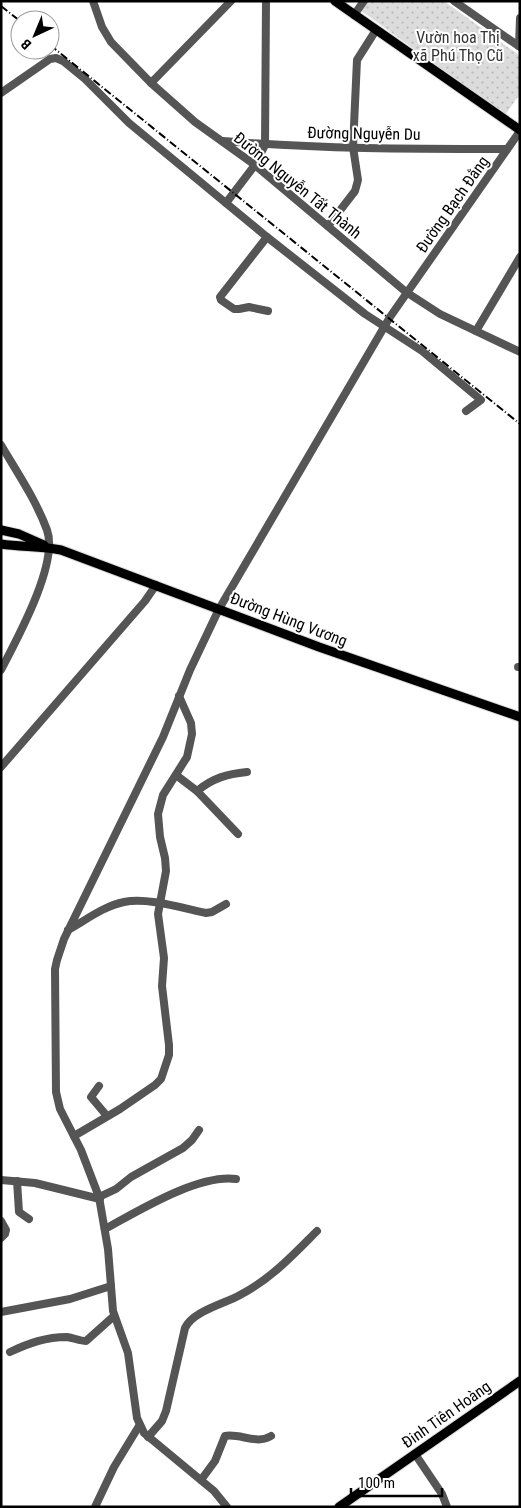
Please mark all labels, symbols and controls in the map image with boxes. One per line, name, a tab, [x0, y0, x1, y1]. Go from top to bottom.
north arrow	[10, 10, 60, 60]
park label: Vườn hoa Thị xã Phú Thọ Cũ	[413, 28, 503, 65]
text: B	[17, 36, 34, 53]
street label: Đường Nguyễn Du	[307, 123, 421, 144]
street label: Đường Nguyễn Tất Thành	[230, 128, 365, 243]
street label: Đường Bạch Đằng	[412, 152, 493, 256]
street label: Đường Hùng Vương	[228, 588, 350, 651]
street label: Đinh Tiên Hoàng	[398, 1377, 494, 1452]
scale bar	[351, 1466, 442, 1498]
text: 100 m	[358, 1474, 395, 1492]

